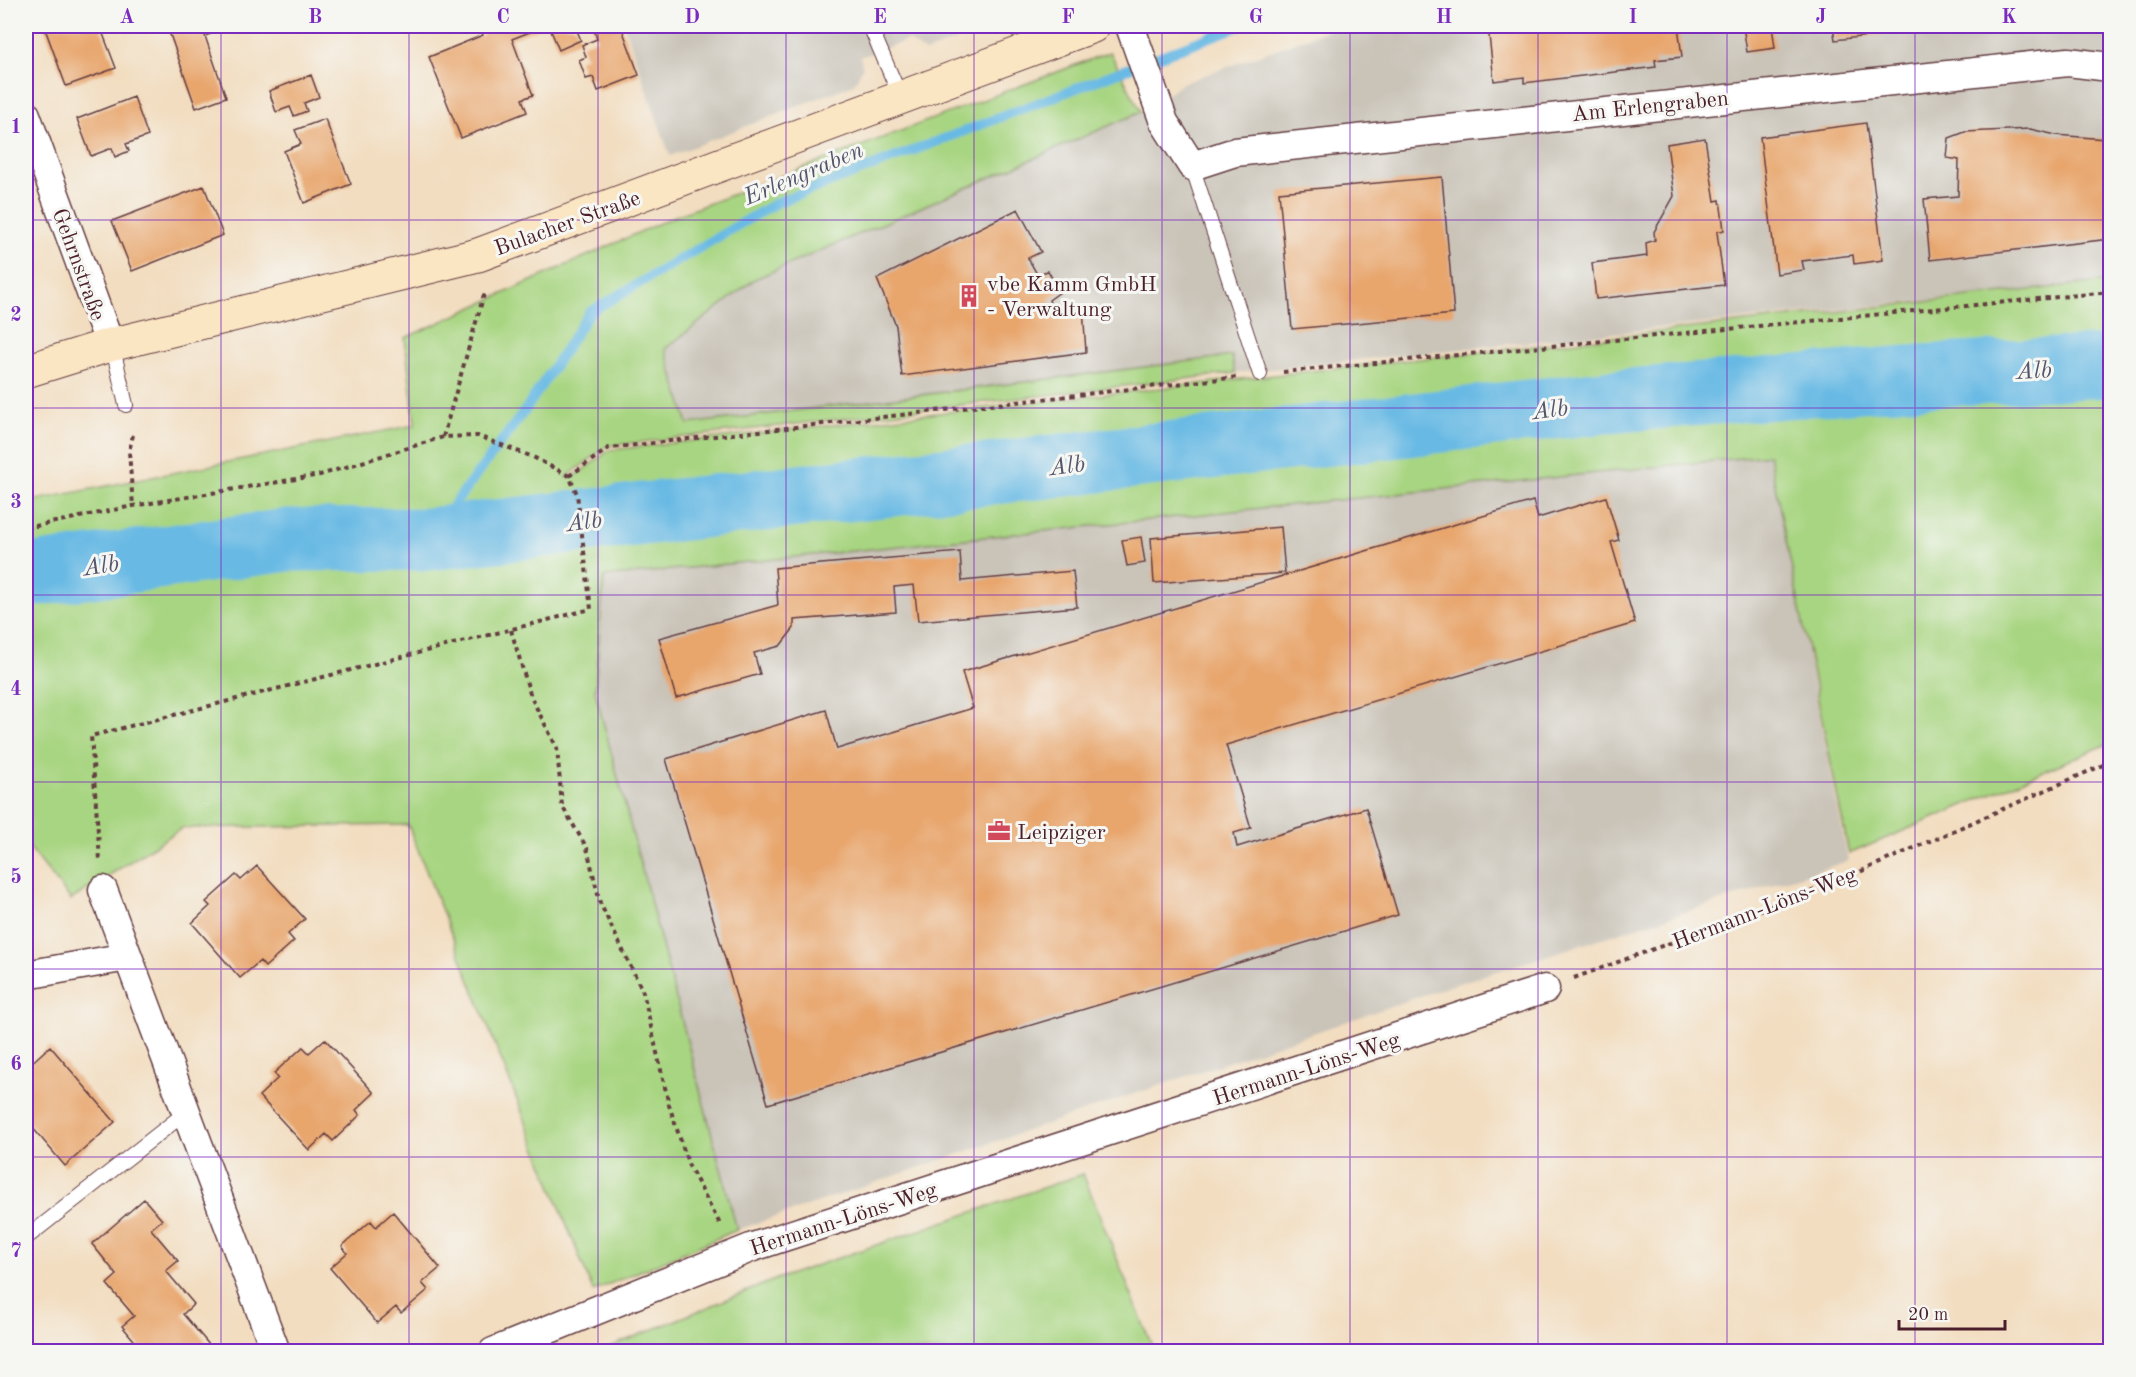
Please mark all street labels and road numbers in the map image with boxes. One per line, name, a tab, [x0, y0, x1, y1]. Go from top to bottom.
street label: Am Erlengraben	[1571, 88, 1730, 126]
street label: Bulacher Straße	[492, 187, 644, 260]
street label: Gehrnstraße	[48, 206, 109, 324]
street label: Hermann-Löns-Weg	[1670, 864, 1860, 954]
street label: Hermann-Löns-Weg	[1210, 1029, 1403, 1111]
street label: Hermann-Löns-Weg	[747, 1179, 940, 1261]

